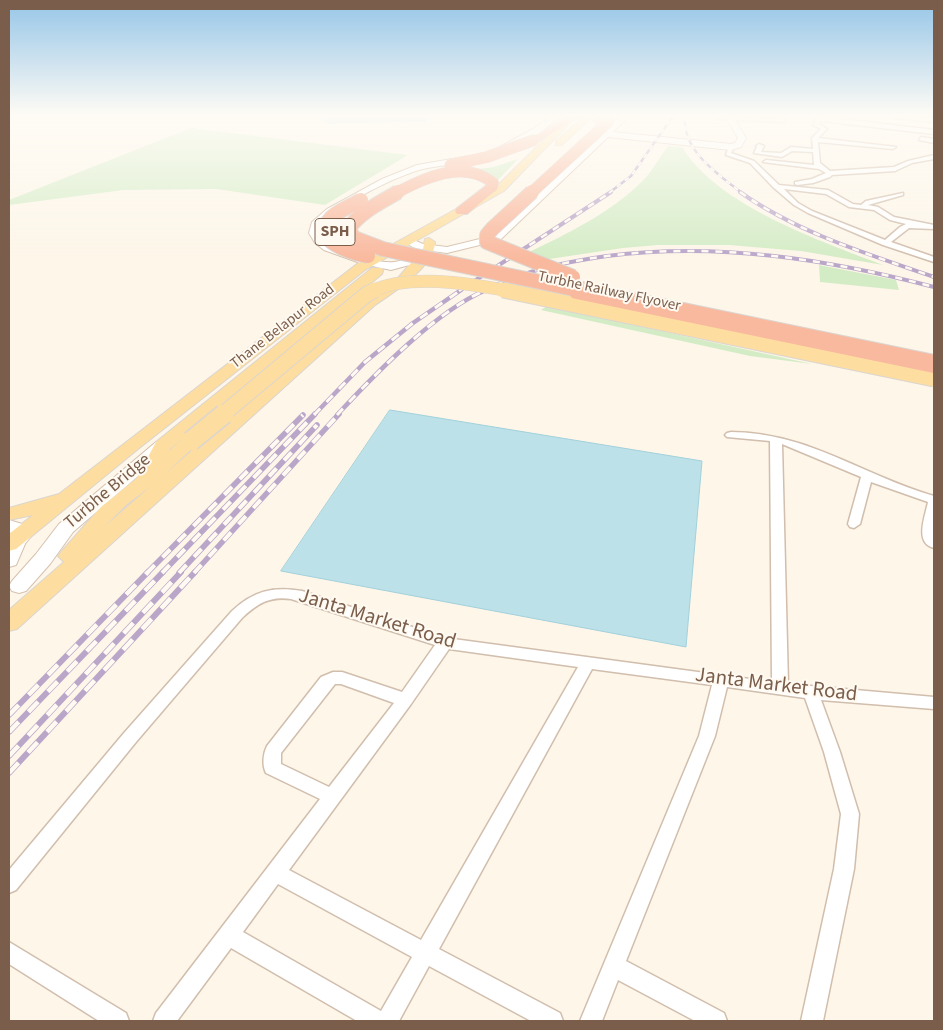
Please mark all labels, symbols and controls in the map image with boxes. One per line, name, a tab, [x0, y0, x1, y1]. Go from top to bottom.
road number: SPH	[315, 218, 355, 246]
street label: Turbhe Railway Flyover	[536, 268, 682, 316]
street label: Thane Belapur Road	[227, 281, 339, 373]
street label: Turbhe Bridge	[60, 450, 156, 534]
street label: Janta Market Road	[295, 584, 459, 656]
street label: Janta Market Road	[693, 664, 859, 708]

